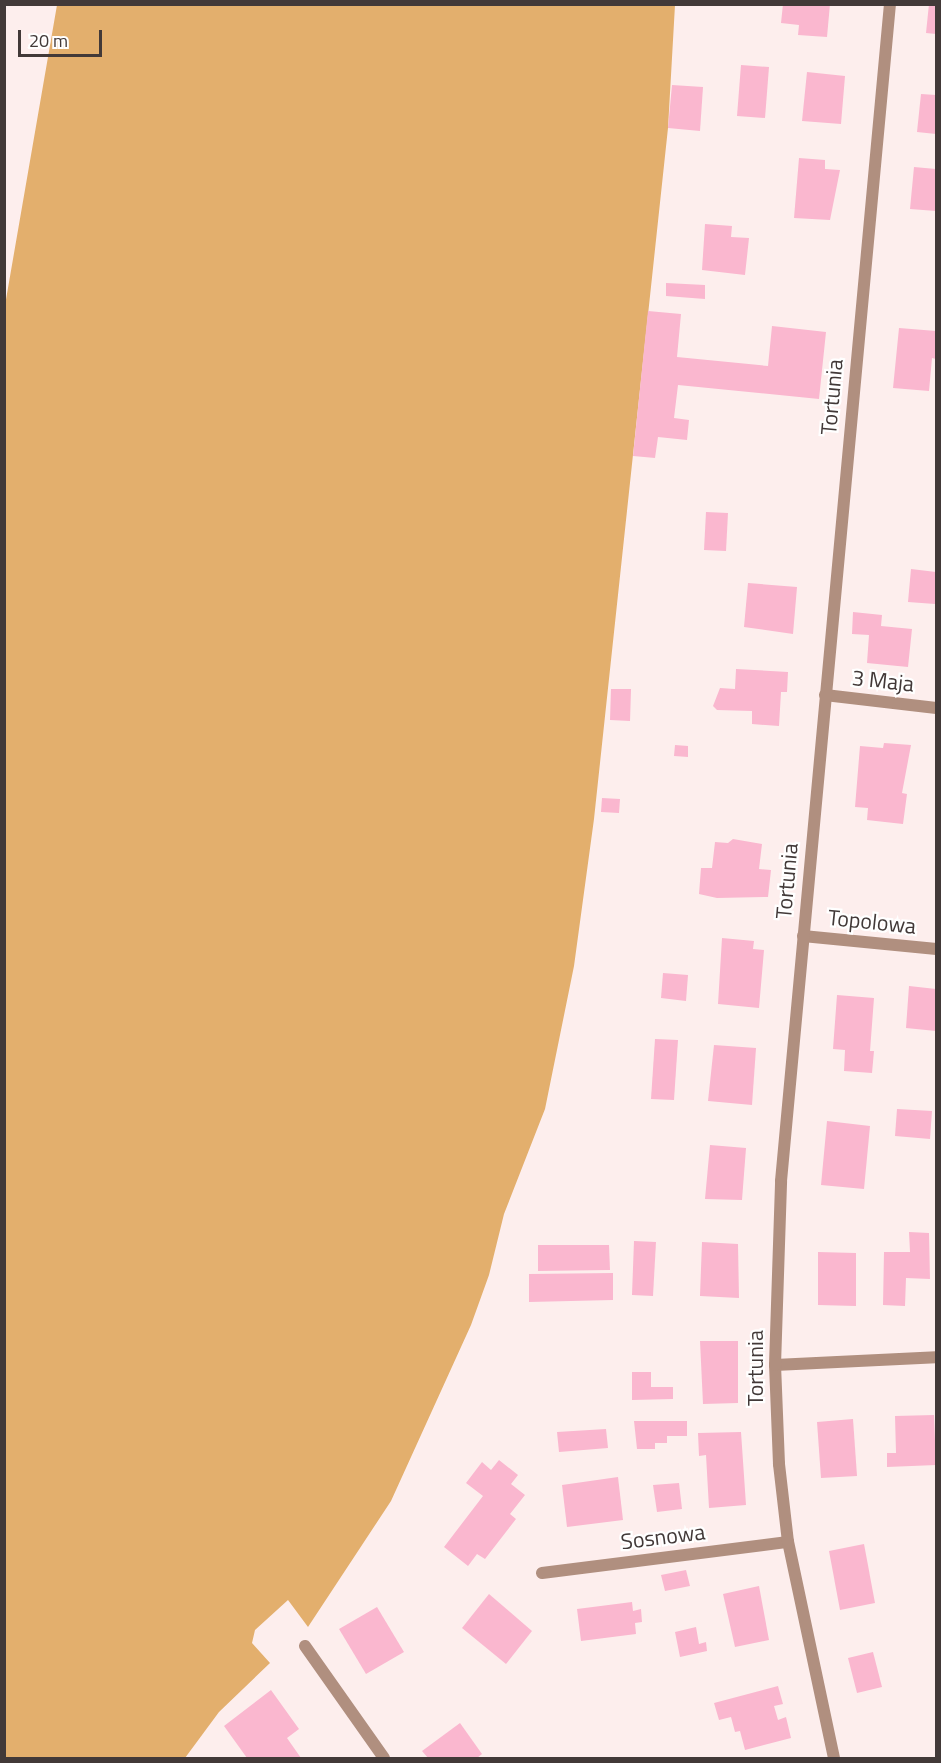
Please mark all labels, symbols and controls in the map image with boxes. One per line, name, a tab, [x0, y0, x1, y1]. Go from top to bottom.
scale bar	[21, 18, 105, 56]
text: 20 m	[29, 27, 68, 54]
street label: Tortunia	[816, 358, 848, 436]
street label: 3 Maja	[851, 665, 915, 697]
street label: Tortunia	[771, 842, 803, 920]
street label: Topolowa	[827, 904, 917, 940]
street label: Tortunia	[743, 1330, 769, 1406]
street label: Sosnowa	[619, 1519, 707, 1555]

